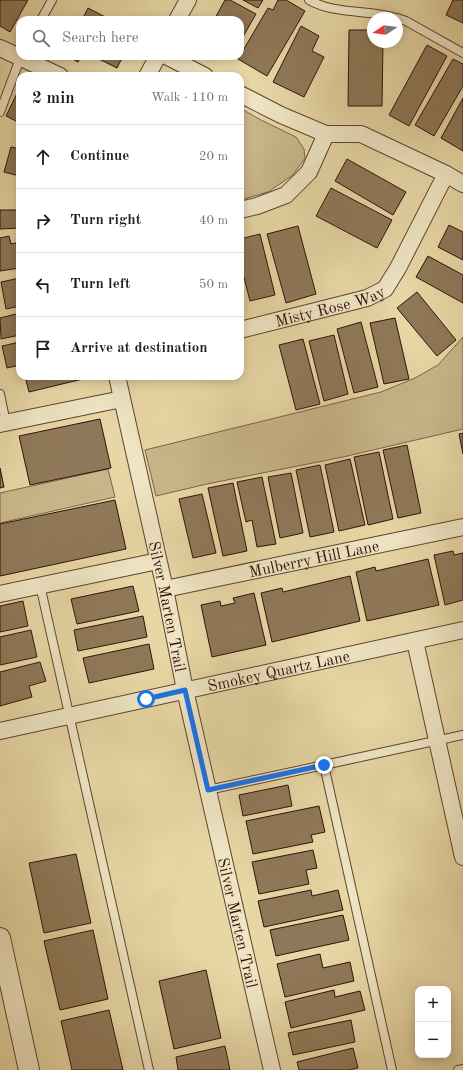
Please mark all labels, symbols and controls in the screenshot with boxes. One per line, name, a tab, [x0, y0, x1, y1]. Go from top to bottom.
north arrow	[367, 12, 403, 48]
search box	[16, 16, 244, 60]
icon: search	[30, 27, 52, 49]
text: Search here	[62, 31, 139, 46]
text: 2 min	[32, 90, 75, 107]
text: Walk · 110 m	[151, 91, 228, 104]
icon: ahead	[32, 146, 54, 168]
text: Continue	[70, 149, 129, 164]
text: 20 m	[199, 150, 228, 163]
icon: right	[32, 210, 54, 232]
text: Turn right	[70, 213, 141, 228]
text: 40 m	[199, 214, 228, 227]
icon: left	[32, 274, 54, 296]
text: Turn left	[70, 277, 130, 292]
text: 50 m	[199, 278, 228, 291]
street label: Misty Rose Way	[274, 284, 389, 331]
icon: arrive	[32, 338, 54, 360]
text: Arrive at destination	[70, 341, 208, 356]
street label: Mulberry Hill Lane	[248, 539, 381, 581]
street label: Silver Marten Trail	[144, 540, 187, 674]
street label: Smokey Quartz Lane	[206, 649, 352, 696]
route start	[137, 690, 155, 708]
route end	[315, 756, 333, 774]
street label: Silver Marten Trail	[214, 856, 259, 990]
map controls	[415, 986, 451, 1058]
button: +	[415, 986, 451, 1022]
button: −	[415, 1022, 451, 1058]

